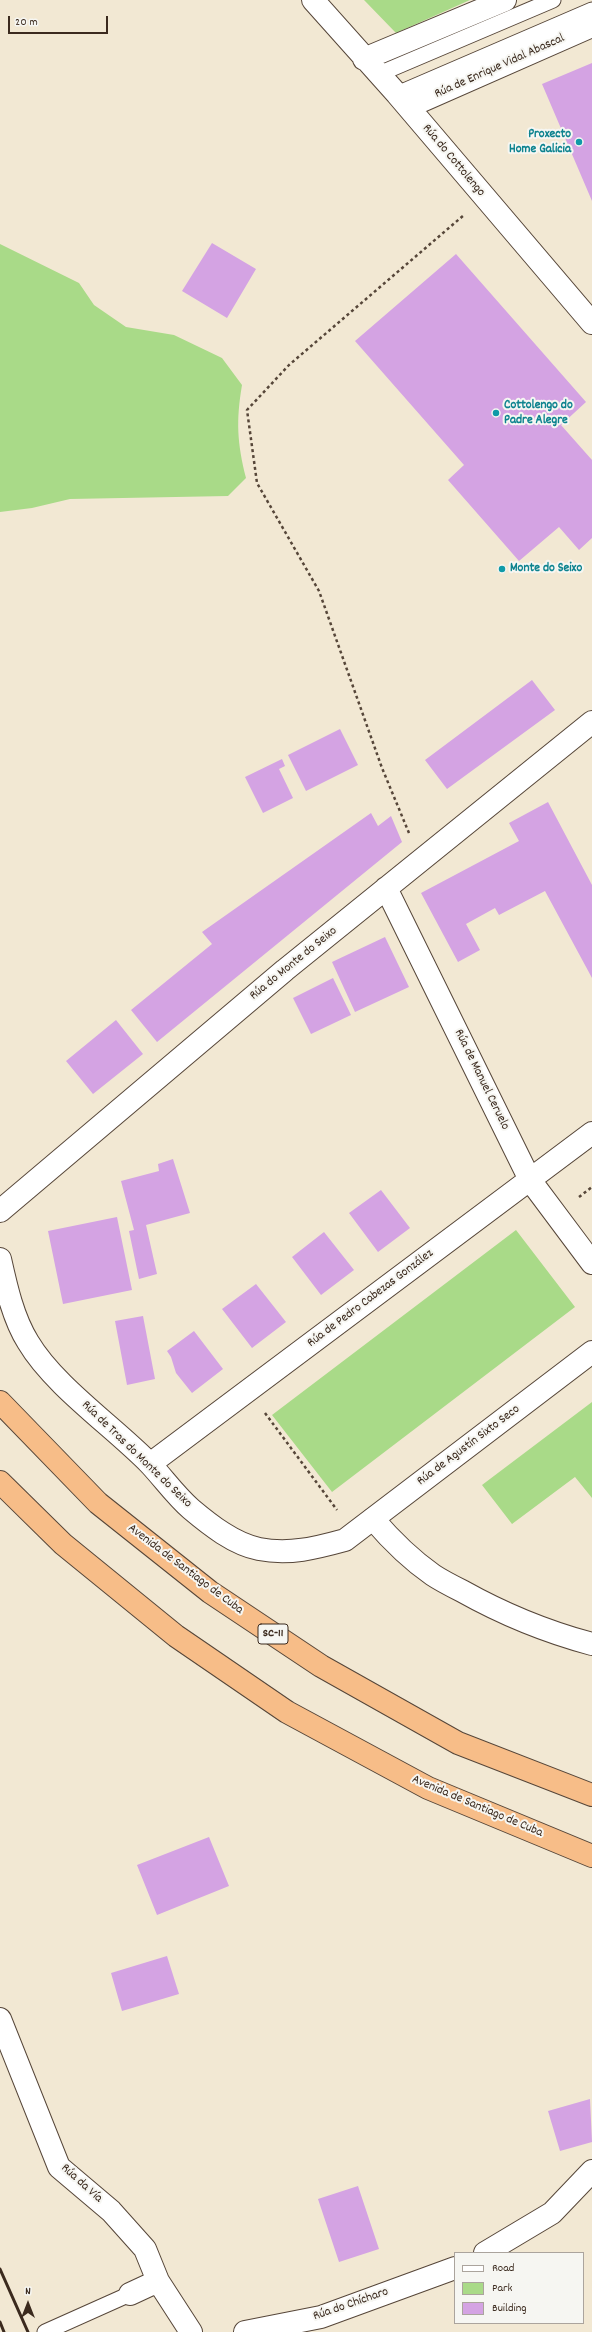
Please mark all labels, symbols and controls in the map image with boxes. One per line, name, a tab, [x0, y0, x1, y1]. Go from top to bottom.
scale bar	[10, 8, 110, 34]
text: 20 m	[15, 14, 38, 31]
street label: Rúa de Enrique Vidal Abascal	[433, 31, 567, 103]
street label: Rúa do Cottolengo	[418, 122, 488, 200]
place label: Proxecto Home Galicia	[509, 127, 571, 158]
marker: Proxecto Home Galicia	[574, 137, 584, 147]
place label: Cottolengo do Padre Alegre	[504, 398, 573, 429]
marker: Cottolengo do Padre Alegre	[491, 408, 501, 418]
place label: Monte do Seixo	[510, 561, 582, 577]
marker: Monte do Seixo	[497, 564, 507, 574]
street label: Rúa do Monte do Seixo	[247, 924, 341, 1004]
street label: Rúa de Manuel Ceruelo	[450, 1027, 512, 1133]
street label: Rúa de Pedro Cabezas González	[305, 1246, 437, 1352]
street label: Rúa de Tras do Monte do Seixo	[78, 1398, 194, 1512]
street label: Rúa de Agustín Sixto Seco	[414, 1402, 524, 1490]
street label: Avenida de Santiago de Cuba	[124, 1521, 246, 1619]
road number: SC-11	[258, 1624, 288, 1644]
street label: Avenida de Santiago de Cuba	[409, 1772, 545, 1842]
street label: Rúa da Vía	[57, 2161, 105, 2207]
legend	[454, 2252, 584, 2324]
text: Road	[492, 2260, 514, 2277]
text: Park	[492, 2280, 512, 2297]
north arrow	[8, 2284, 48, 2324]
text: N	[25, 2284, 31, 2300]
street label: Rúa do Chícharo	[311, 2285, 391, 2325]
text: Building	[492, 2300, 527, 2317]

